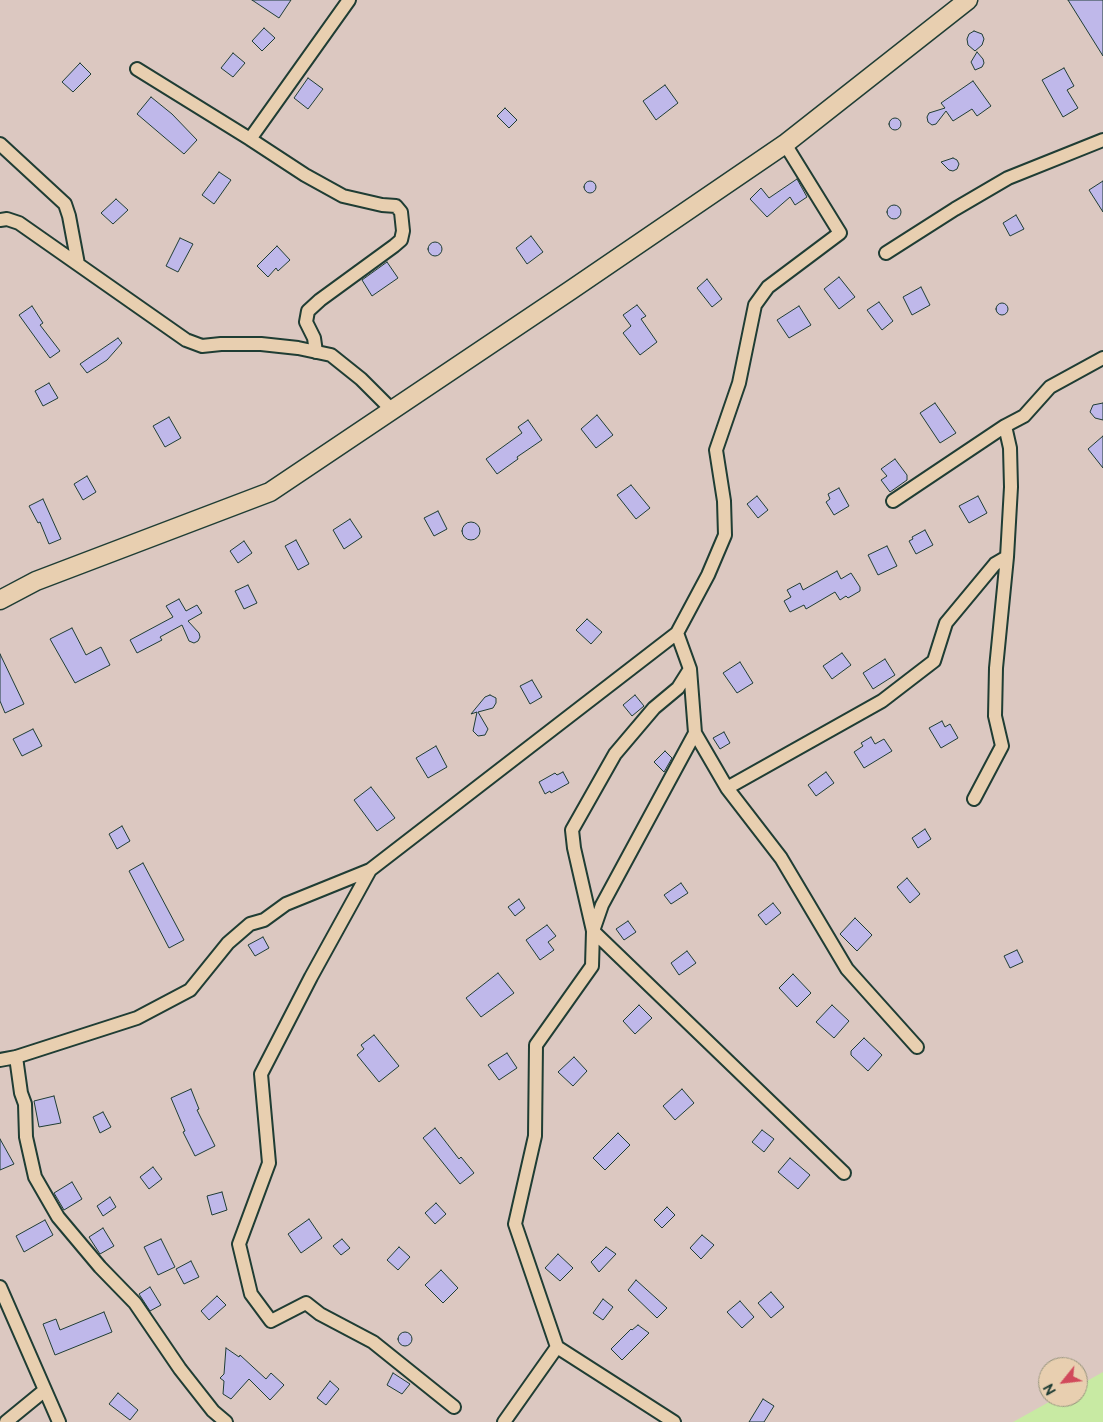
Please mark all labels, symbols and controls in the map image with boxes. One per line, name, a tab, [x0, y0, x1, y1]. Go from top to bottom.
north arrow	[1038, 1357, 1088, 1407]
text: N	[1040, 1380, 1060, 1398]

